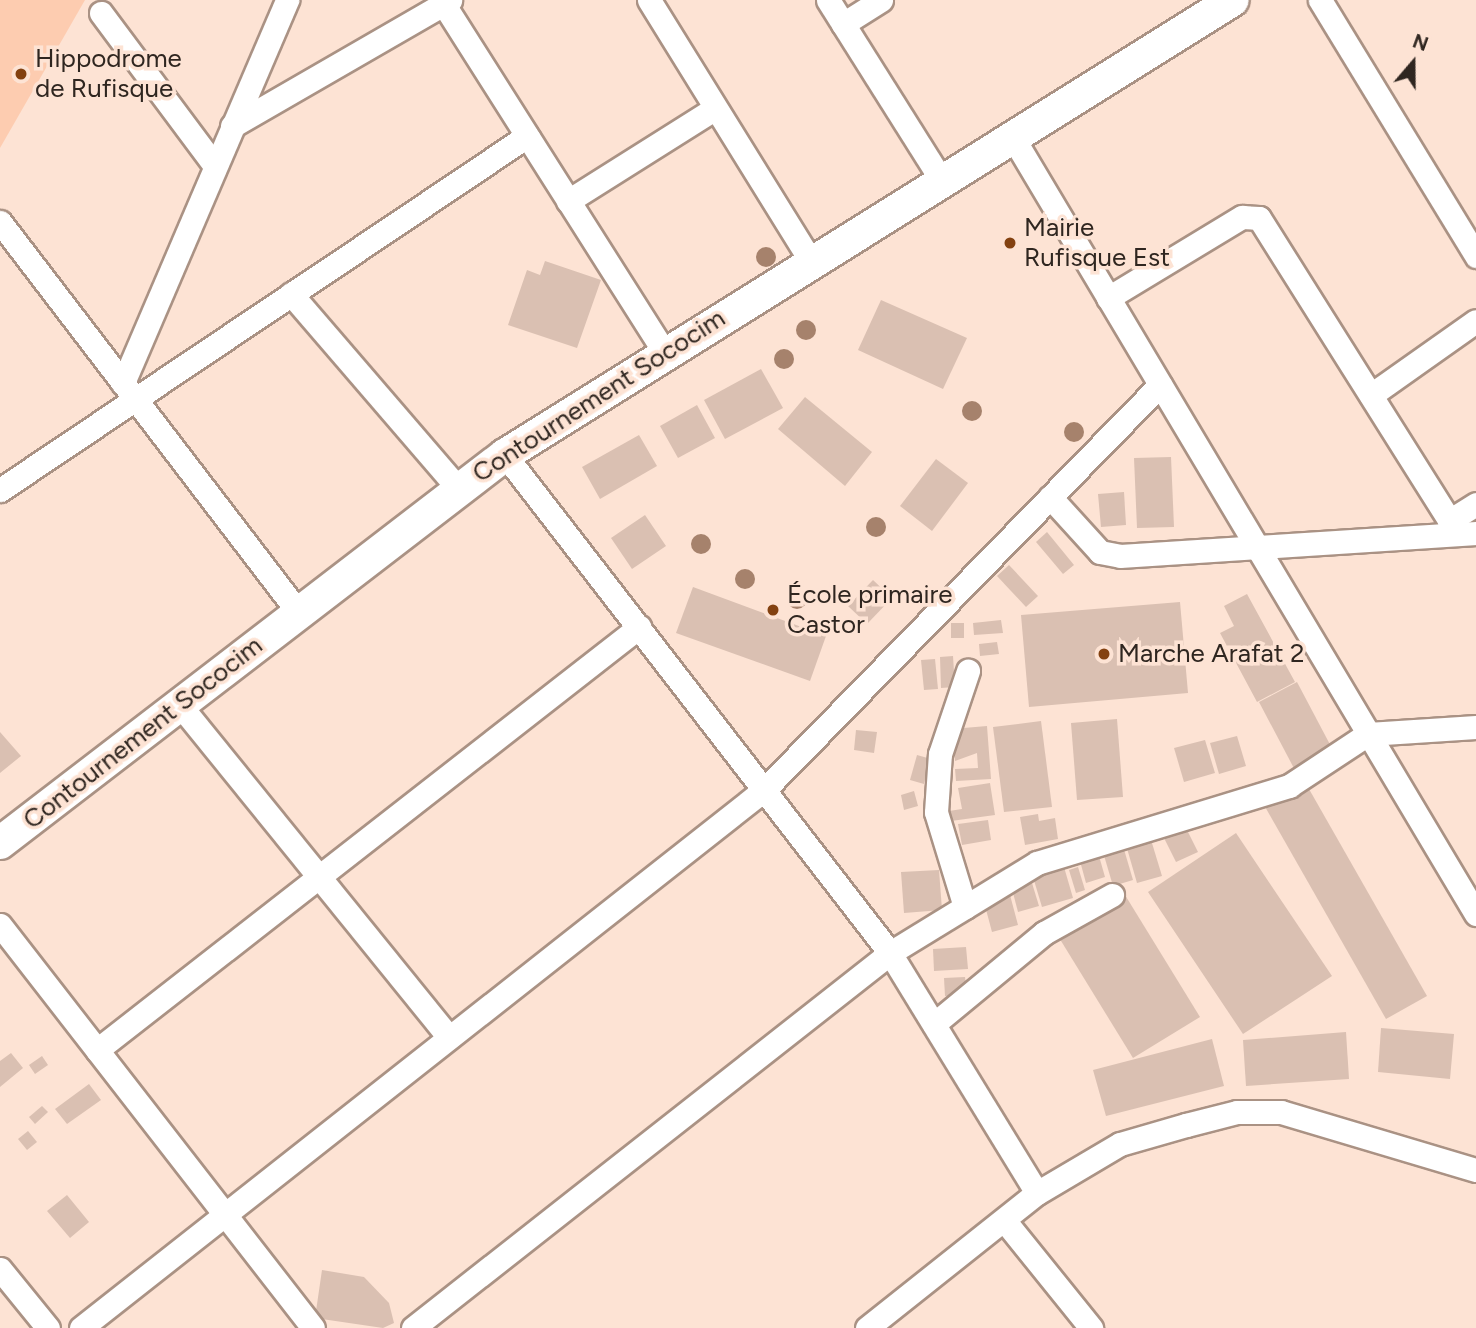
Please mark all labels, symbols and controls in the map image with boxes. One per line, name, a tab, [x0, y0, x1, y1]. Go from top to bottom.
north arrow	[1378, 28, 1448, 98]
text: N	[1410, 29, 1431, 56]
place label: Hippodrome de Rufisque	[35, 43, 182, 104]
marker: Hippodrome de Rufisque	[13, 66, 29, 82]
place label: Mairie Rufisque Est	[1024, 212, 1170, 274]
marker: Mairie Rufisque Est	[1002, 235, 1018, 251]
street label: Contournement Sococim	[467, 303, 731, 489]
place label: École primaire Castor	[787, 579, 952, 640]
marker: École primaire Castor	[765, 602, 781, 618]
street label: Contournement Sococim	[17, 630, 269, 836]
place label: Marche Arafat 2	[1118, 638, 1304, 670]
marker: Marche Arafat 2	[1096, 646, 1112, 662]

